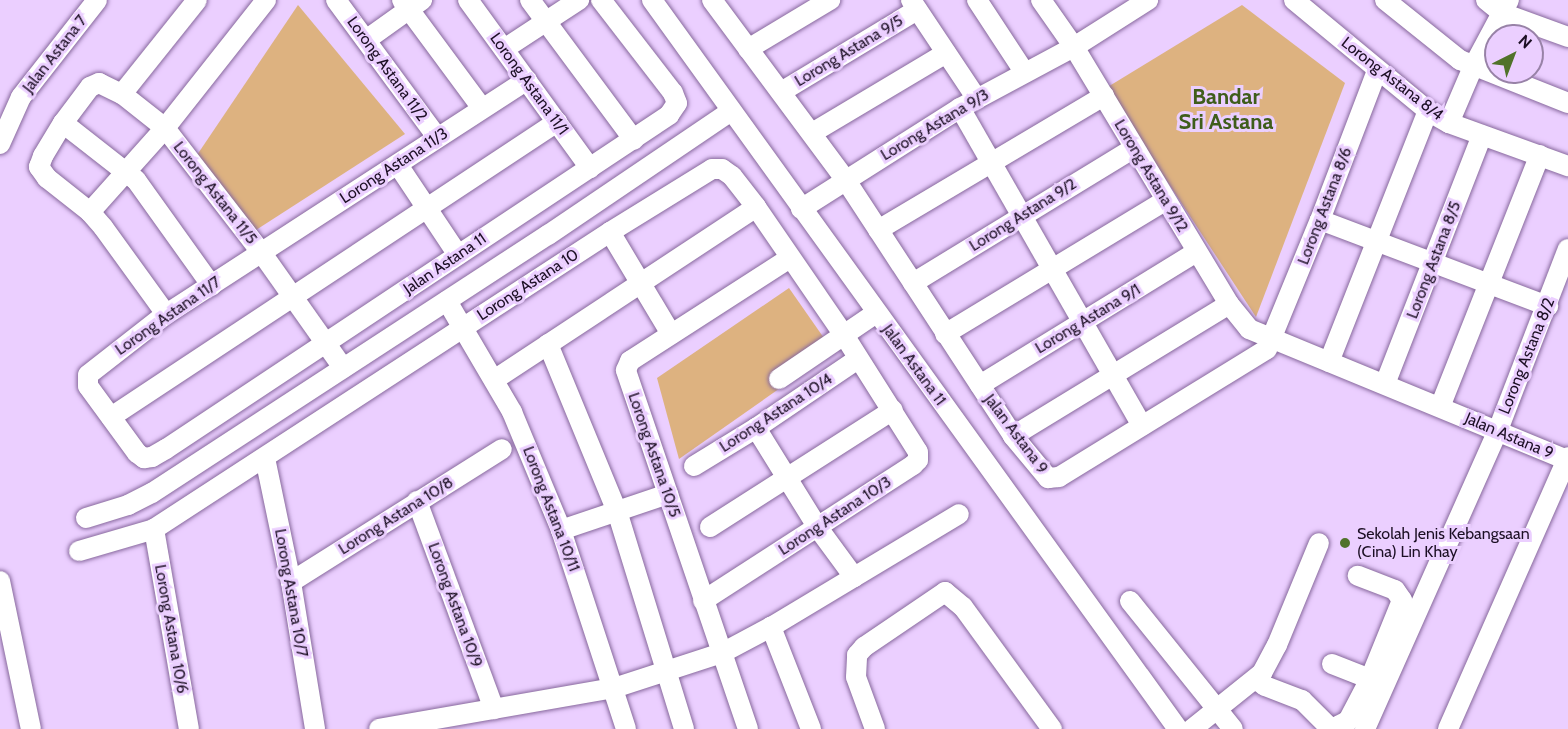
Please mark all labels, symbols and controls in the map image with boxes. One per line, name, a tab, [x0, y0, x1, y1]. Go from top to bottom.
street label: Jalan Astana 7	[19, 11, 91, 97]
street label: Lorong Astana 9/5	[791, 11, 907, 91]
street label: Lorong Astana 11/2	[343, 13, 431, 125]
north arrow	[1484, 24, 1544, 84]
street label: Lorong Astana 11/1	[486, 29, 572, 139]
text: N	[1514, 31, 1536, 53]
street label: Lorong Astana 8/4	[1337, 33, 1447, 125]
district label: Bandar Sri Astana	[1179, 83, 1273, 134]
street label: Lorong Astana 9/3	[877, 85, 993, 165]
street label: Lorong Astana 9/12	[1110, 116, 1192, 236]
street label: Lorong Astana 11/3	[336, 124, 452, 208]
street label: Lorong Astana 11/5	[169, 138, 261, 248]
street label: Lorong Astana 8/6	[1294, 145, 1356, 267]
street label: Lorong Astana 9/2	[966, 174, 1080, 256]
street label: Lorong Astana 8/5	[1403, 199, 1465, 321]
street label: Jalan Astana 11	[400, 229, 490, 299]
street label: Lorong Astana 10	[474, 245, 582, 325]
street label: Lorong Astana 11/7	[112, 273, 224, 359]
street label: Lorong Astana 9/1	[1032, 280, 1144, 358]
street label: Lorong Astana 8/2	[1495, 295, 1559, 417]
street label: Jalan Astana 11	[878, 321, 950, 409]
street label: Lorong Astana 10/4	[716, 369, 836, 457]
street label: Lorong Astana 10/5	[624, 390, 684, 520]
street label: Jalan Astana 9	[980, 391, 1052, 477]
street label: Jalan Astana 9	[1462, 409, 1556, 463]
street label: Lorong Astana 10/11	[518, 444, 584, 574]
street label: Lorong Astana 10/3	[775, 472, 895, 560]
street label: Lorong Astana 10/8	[335, 473, 457, 559]
place label: Sekolah Jenis Kebangsaan (Cina) Lin Khay	[1357, 524, 1530, 562]
street label: Lorong Astana 10/7	[270, 527, 312, 659]
marker: Sekolah Jenis Kebangsaan (Cina) Lin Khay	[1338, 536, 1352, 550]
street label: Lorong Astana 10/9	[424, 540, 486, 670]
street label: Lorong Astana 10/6	[150, 563, 192, 695]

